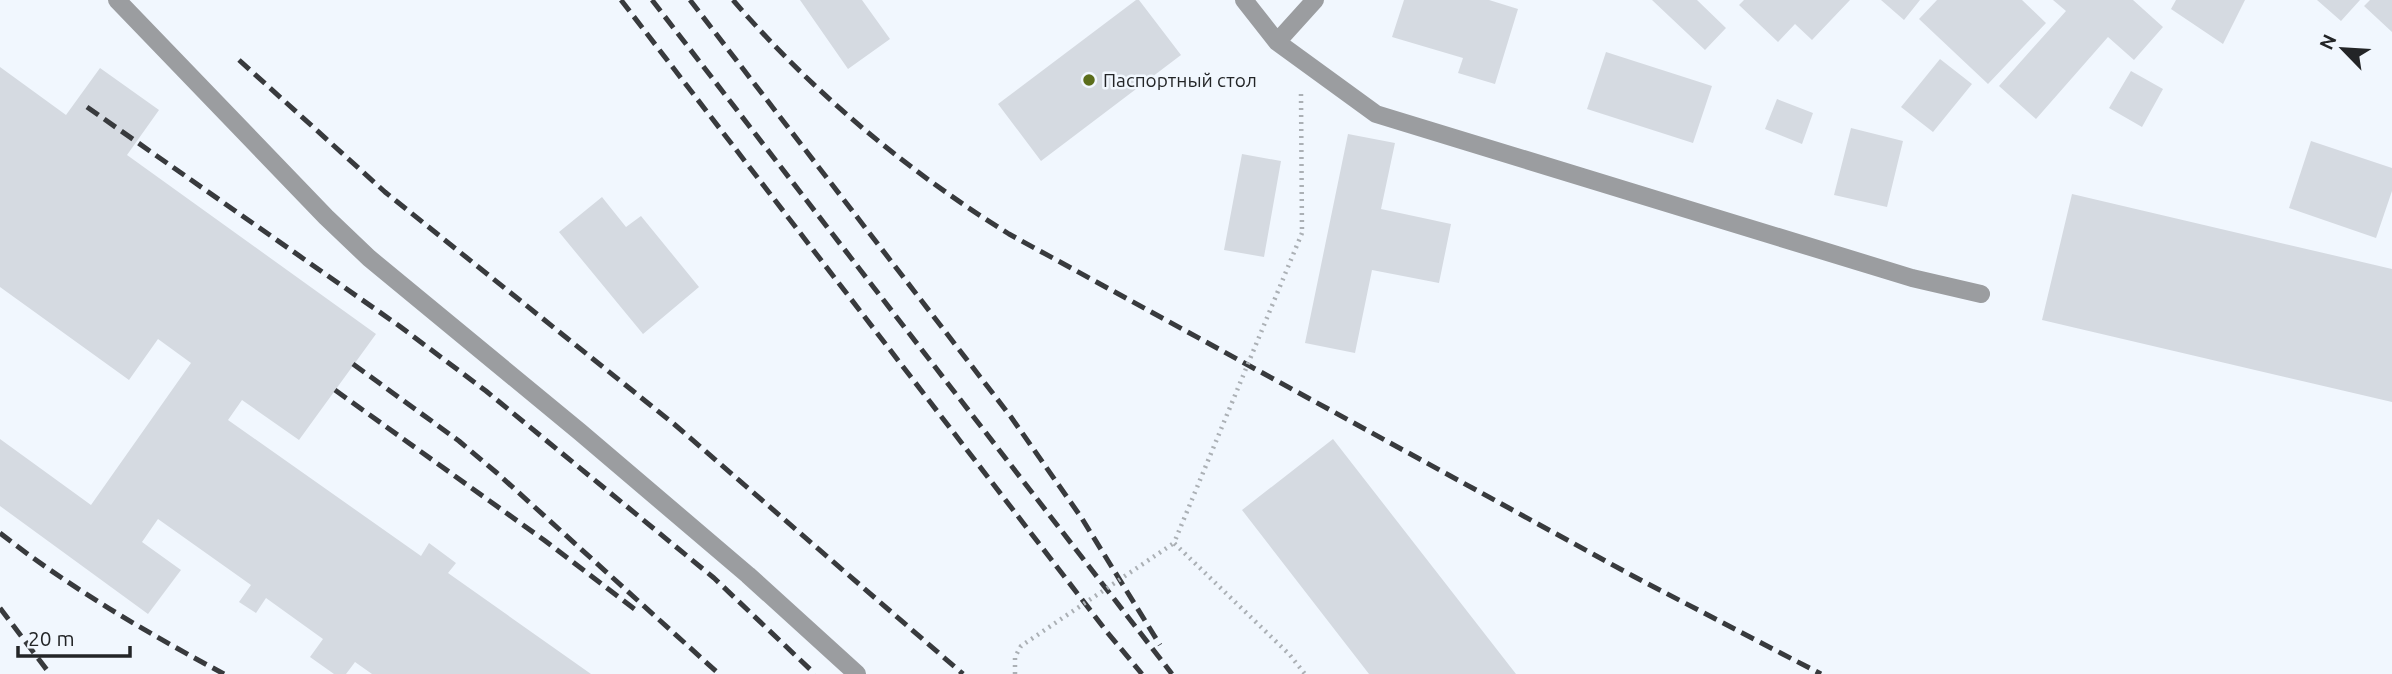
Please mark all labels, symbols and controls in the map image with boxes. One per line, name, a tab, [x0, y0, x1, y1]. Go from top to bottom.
north arrow	[2308, 14, 2378, 84]
text: N	[2315, 31, 2341, 53]
place label: Паспортный стол	[1103, 69, 1257, 91]
marker: Паспортный стол	[1081, 72, 1097, 88]
scale bar	[18, 614, 130, 658]
text: 20 m	[28, 626, 75, 650]

